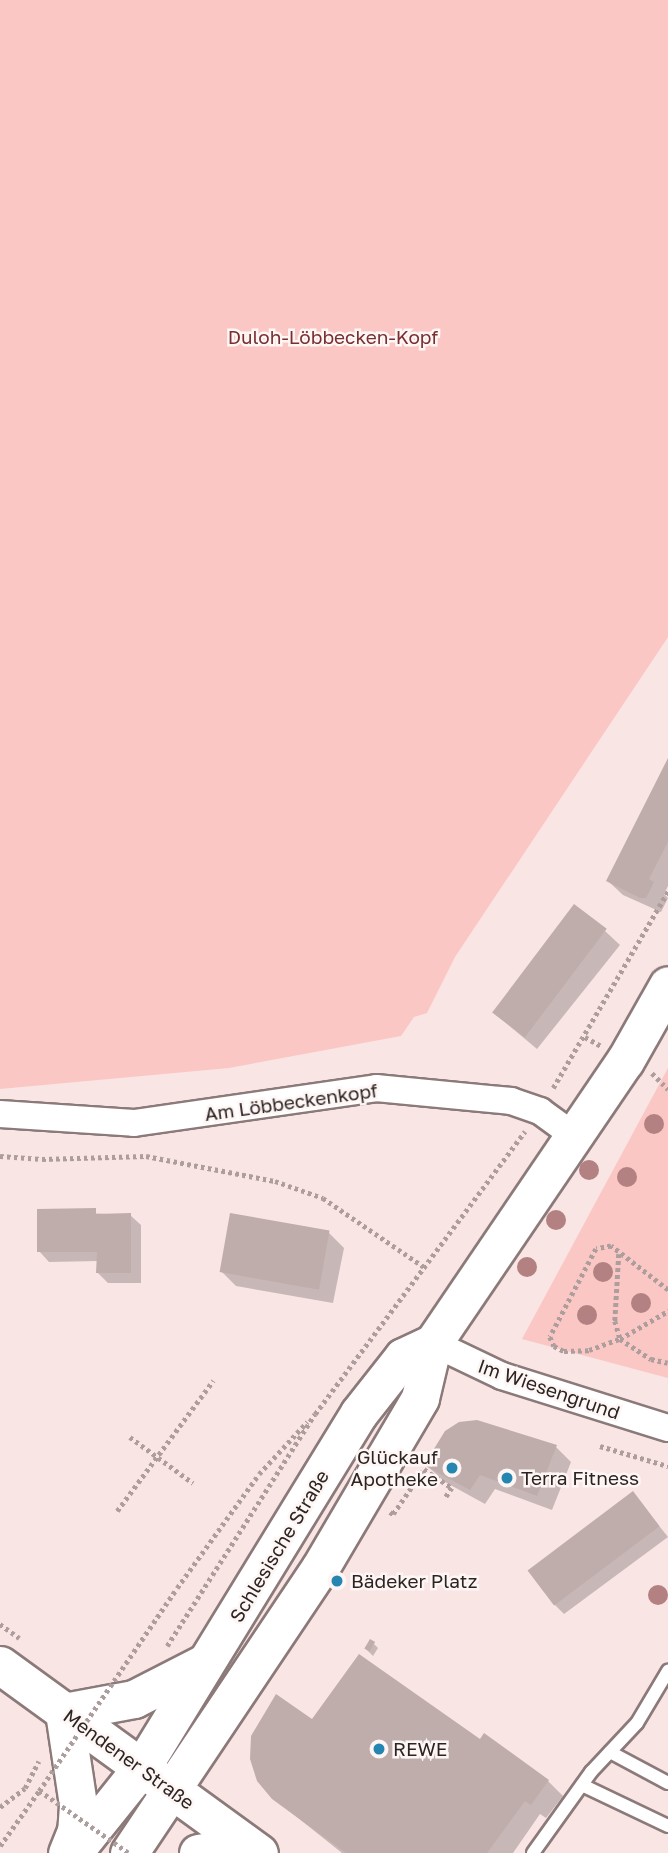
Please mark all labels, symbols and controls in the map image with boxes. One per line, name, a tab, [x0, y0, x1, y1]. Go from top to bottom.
park label: Duloh-Löbbecken-Kopf	[228, 326, 438, 348]
street label: Am Löbbeckenkopf	[203, 1079, 379, 1125]
street label: Im Wiesengrund	[475, 1354, 623, 1424]
place label: Glückauf Apotheke	[351, 1446, 438, 1490]
marker: Glückauf Apotheke	[444, 1460, 460, 1476]
street label: Schlesische Straße	[225, 1466, 333, 1626]
place label: Terra Fitness	[521, 1467, 639, 1489]
marker: Terra Fitness	[499, 1470, 515, 1486]
place label: Bädeker Platz	[351, 1570, 477, 1592]
marker: Bädeker Platz	[329, 1573, 345, 1589]
street label: Mendener Straße	[59, 1704, 199, 1814]
place label: REWE	[393, 1738, 447, 1760]
marker: REWE	[371, 1741, 387, 1757]

